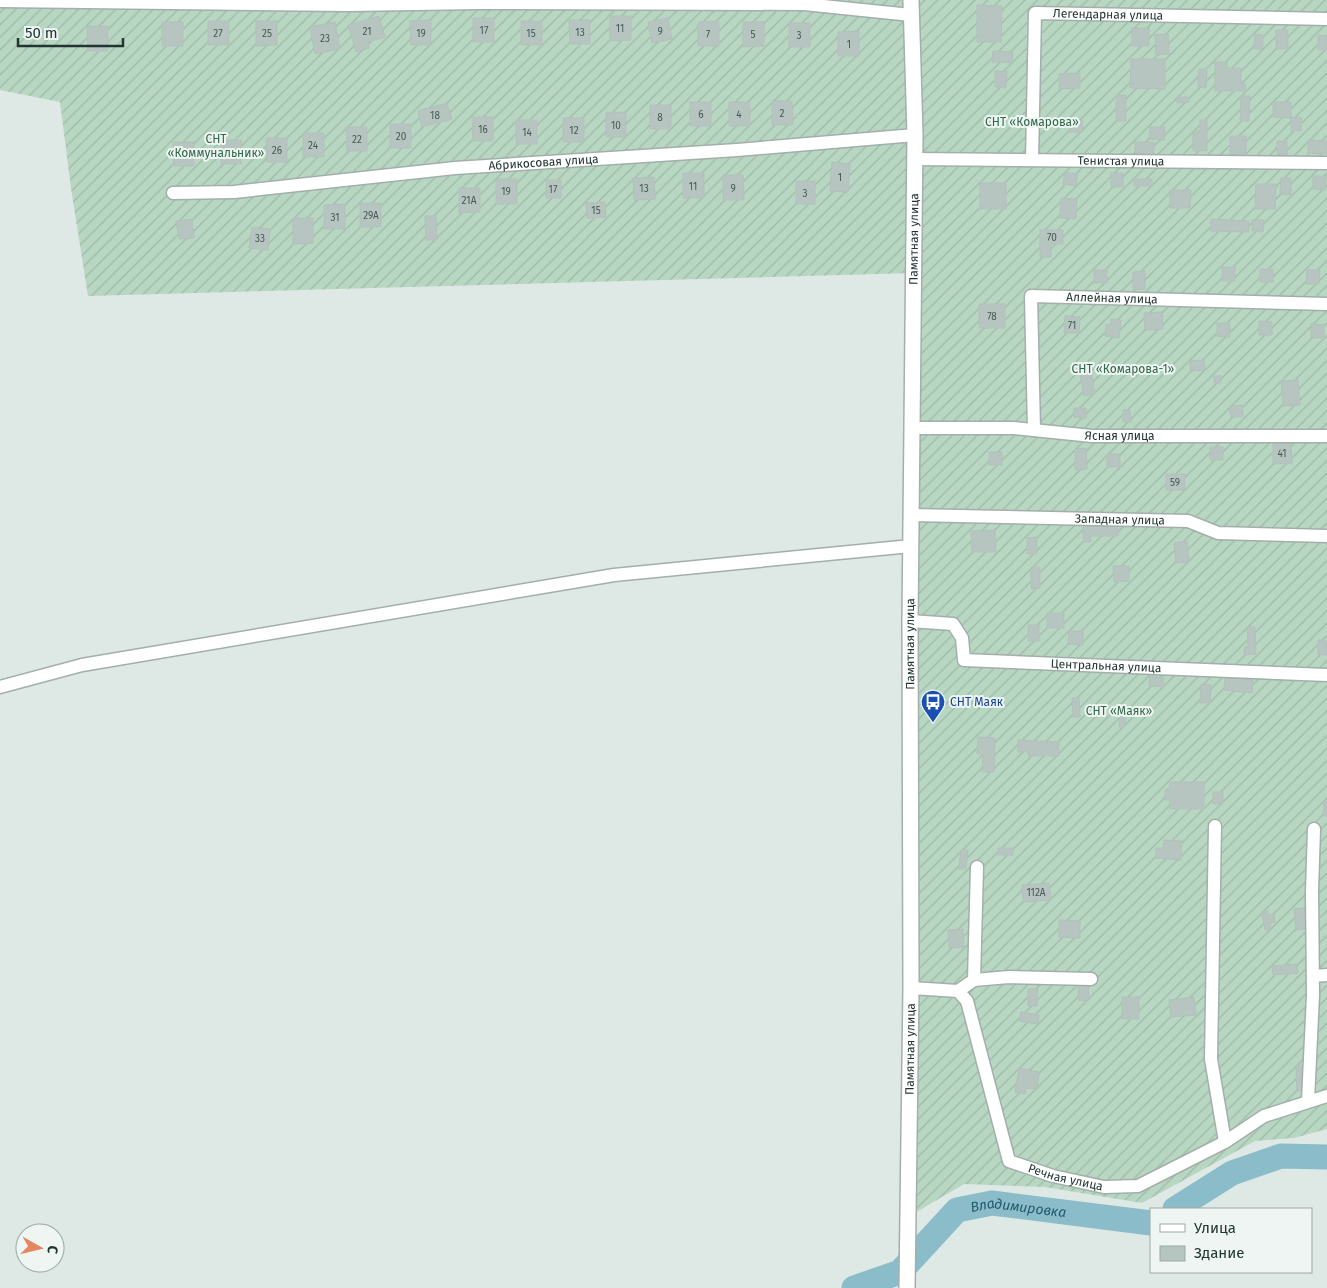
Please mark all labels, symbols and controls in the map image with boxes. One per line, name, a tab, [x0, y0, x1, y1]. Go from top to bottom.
street label: Легендарная улица	[1053, 6, 1163, 23]
scale bar	[18, 15, 122, 47]
house number: 11	[616, 23, 624, 35]
text: 50 m	[25, 24, 58, 42]
house number: 17	[480, 25, 489, 37]
house number: 21	[362, 26, 372, 38]
house number: 9	[657, 26, 663, 38]
house number: 13	[575, 27, 585, 39]
house number: 27	[213, 28, 223, 40]
house number: 25	[262, 28, 272, 40]
house number: 19	[416, 28, 426, 40]
house number: 15	[526, 28, 536, 40]
house number: 7	[706, 29, 711, 41]
house number: 5	[750, 29, 756, 41]
house number: 3	[797, 30, 802, 42]
house number: 23	[320, 33, 330, 45]
house number: 1	[847, 39, 851, 51]
house number: 2	[780, 108, 785, 120]
house number: 6	[698, 109, 704, 121]
house number: 4	[736, 109, 742, 121]
house number: 18	[430, 110, 440, 122]
house number: 8	[657, 112, 663, 124]
park label: СНТ «Комарова»	[985, 115, 1079, 129]
house number: 10	[611, 120, 621, 132]
house number: 16	[478, 124, 488, 136]
house number: 12	[569, 125, 579, 137]
house number: 14	[522, 127, 533, 139]
house number: 20	[396, 131, 407, 143]
park label: СНТ «Коммунальник»	[168, 132, 265, 160]
house number: 22	[352, 134, 362, 146]
house number: 24	[308, 140, 319, 152]
house number: 26	[272, 145, 282, 157]
street label: Абрикосовая улица	[488, 152, 599, 173]
street label: Тенистая улица	[1077, 154, 1165, 168]
house number: 1	[838, 172, 842, 184]
house number: 11	[689, 181, 697, 193]
house number: 13	[639, 183, 649, 195]
house number: 9	[730, 183, 736, 195]
house number: 17	[549, 184, 558, 196]
house number: 19	[501, 186, 511, 198]
house number: 3	[803, 188, 808, 200]
street label: Памятная улица	[906, 193, 921, 285]
house number: 21А	[462, 195, 477, 207]
house number: 15	[591, 205, 601, 217]
house number: 29А	[363, 210, 379, 222]
house number: 31	[330, 212, 340, 224]
house number: 70	[1047, 232, 1057, 244]
house number: 33	[255, 233, 265, 245]
street label: Аллейная улица	[1066, 290, 1158, 306]
house number: 78	[987, 311, 997, 323]
house number: 71	[1068, 320, 1076, 332]
park label: СНТ «Комарова-1»	[1072, 362, 1175, 376]
street label: Ясная улица	[1084, 428, 1155, 443]
house number: 41	[1277, 448, 1287, 460]
house number: 59	[1170, 477, 1180, 489]
street label: Западная улица	[1075, 512, 1165, 527]
street label: Памятная улица	[903, 598, 917, 690]
street label: Центральная улица	[1050, 657, 1162, 675]
bus stop icon: СНТ Маяк	[920, 689, 946, 723]
place label: СНТ Маяк	[950, 695, 1004, 709]
park label: СНТ «Маяк»	[1086, 704, 1153, 718]
house number: 112А	[1026, 887, 1046, 899]
street label: Памятная улица	[903, 1003, 918, 1095]
street label: Речная улица	[1026, 1161, 1104, 1194]
water label: Владимировка	[969, 1195, 1067, 1221]
legend	[1150, 1208, 1312, 1273]
text: Улица	[1194, 1219, 1236, 1237]
north arrow	[15, 1223, 65, 1273]
text: Здание	[1194, 1244, 1244, 1262]
text: С	[43, 1245, 61, 1255]

